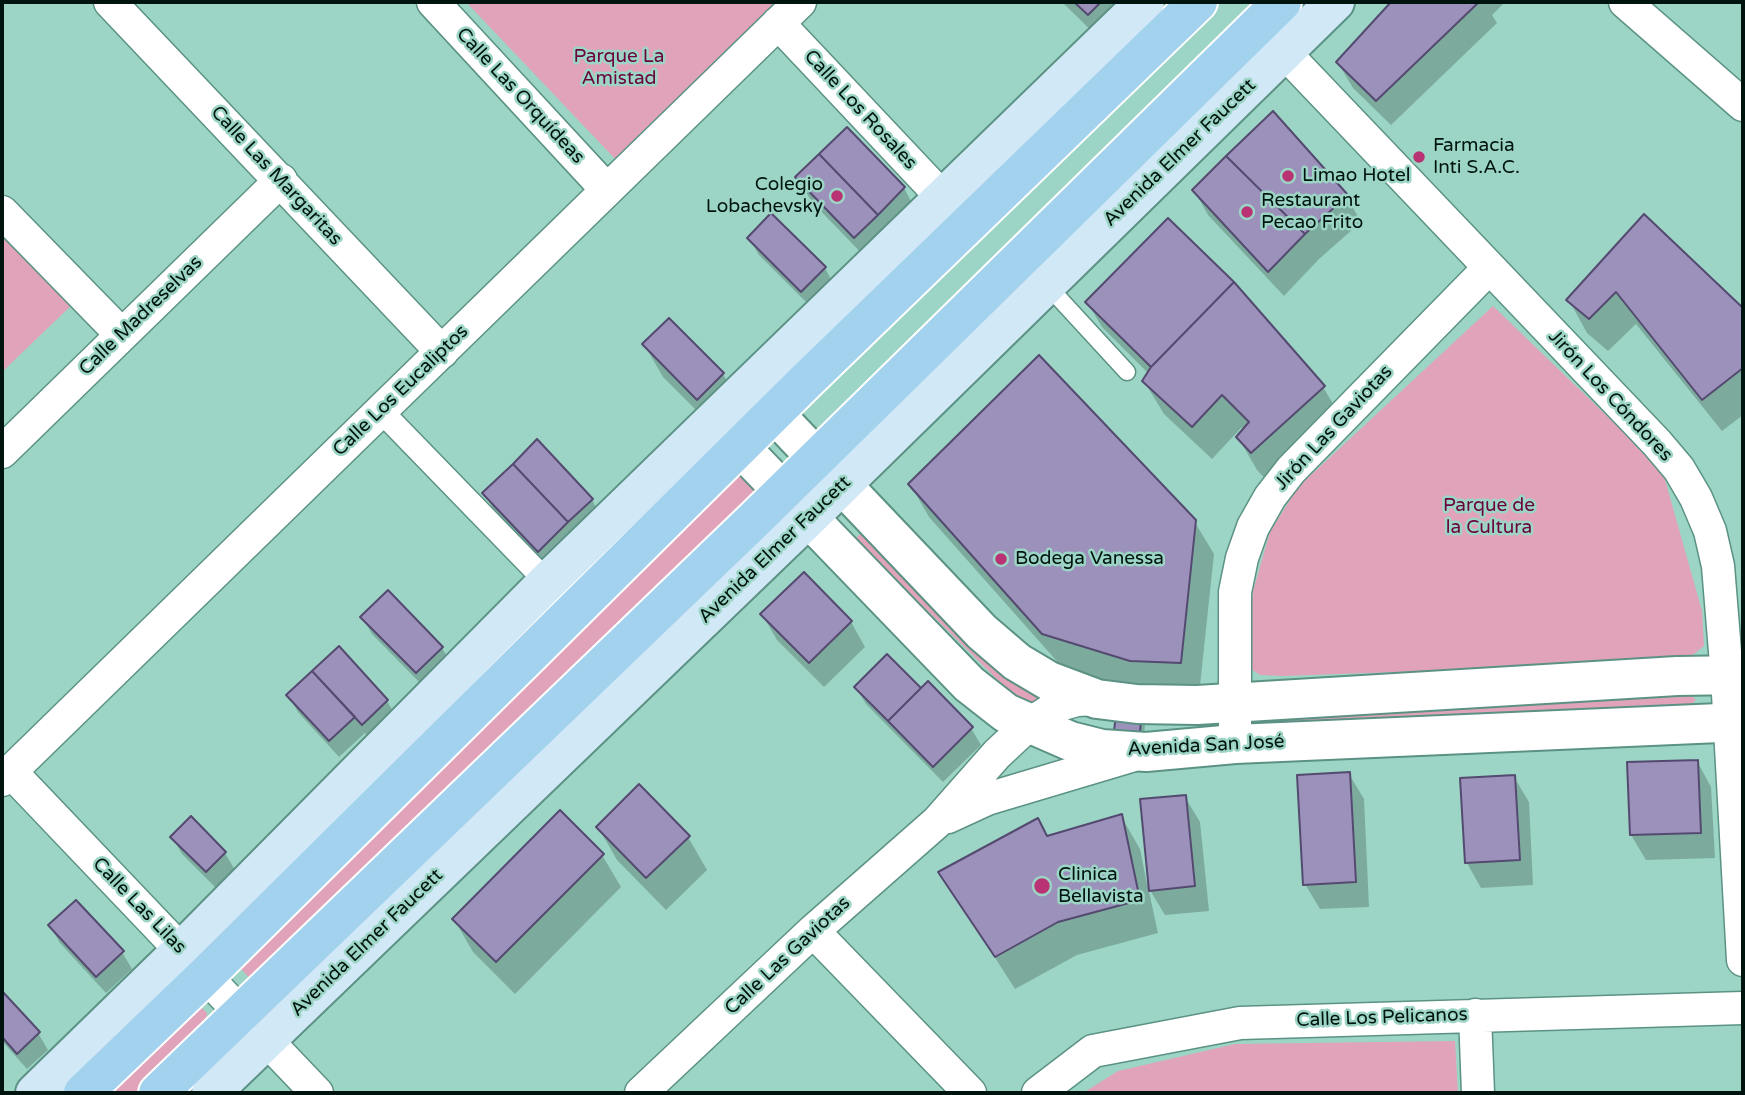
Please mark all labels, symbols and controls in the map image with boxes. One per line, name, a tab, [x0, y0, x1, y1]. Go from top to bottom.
street label: Calle Las Orquídeas	[451, 23, 589, 169]
park label: Parque La Amistad	[574, 46, 664, 90]
street label: Calle Los Rosales	[799, 46, 921, 174]
street label: Avenida Elmer Faucett	[1099, 74, 1261, 232]
street label: Calle Las Margaritas	[205, 101, 347, 251]
place label: Farmacia Inti S.A.C.	[1433, 135, 1520, 179]
marker: Farmacia Inti S.A.C.	[1411, 149, 1427, 165]
place label: Limao Hotel	[1302, 165, 1410, 187]
marker: Limao Hotel	[1280, 168, 1296, 184]
place label: Colegio Lobachevsky	[706, 174, 823, 218]
marker: Colegio Lobachevsky	[829, 188, 845, 204]
place label: Restaurant Pecao Frito	[1261, 190, 1363, 234]
marker: Restaurant Pecao Frito	[1239, 204, 1255, 220]
street label: Calle Madreselvas	[75, 251, 207, 381]
street label: Calle Los Eucaliptos	[329, 321, 473, 461]
street label: Jirón Los Cóndores	[1543, 325, 1677, 467]
street label: Jirón Las Gaviotas	[1270, 361, 1398, 495]
street label: Avenida Elmer Faucett	[694, 471, 856, 629]
park label: Parque de la Cultura	[1443, 495, 1535, 539]
place label: Bodega Vanessa	[1015, 548, 1164, 570]
marker: Bodega Vanessa	[993, 551, 1009, 567]
street label: Avenida San José	[1127, 731, 1285, 761]
street label: Calle Las Lilas	[87, 853, 191, 959]
street label: Avenida Elmer Faucett	[286, 864, 448, 1022]
place label: Clinica Bellavista	[1058, 864, 1144, 908]
marker: Clinica Bellavista	[1032, 876, 1052, 896]
street label: Calle Las Gaviotas	[721, 892, 855, 1020]
street label: Calle Los Pelicanos	[1296, 1004, 1468, 1032]

